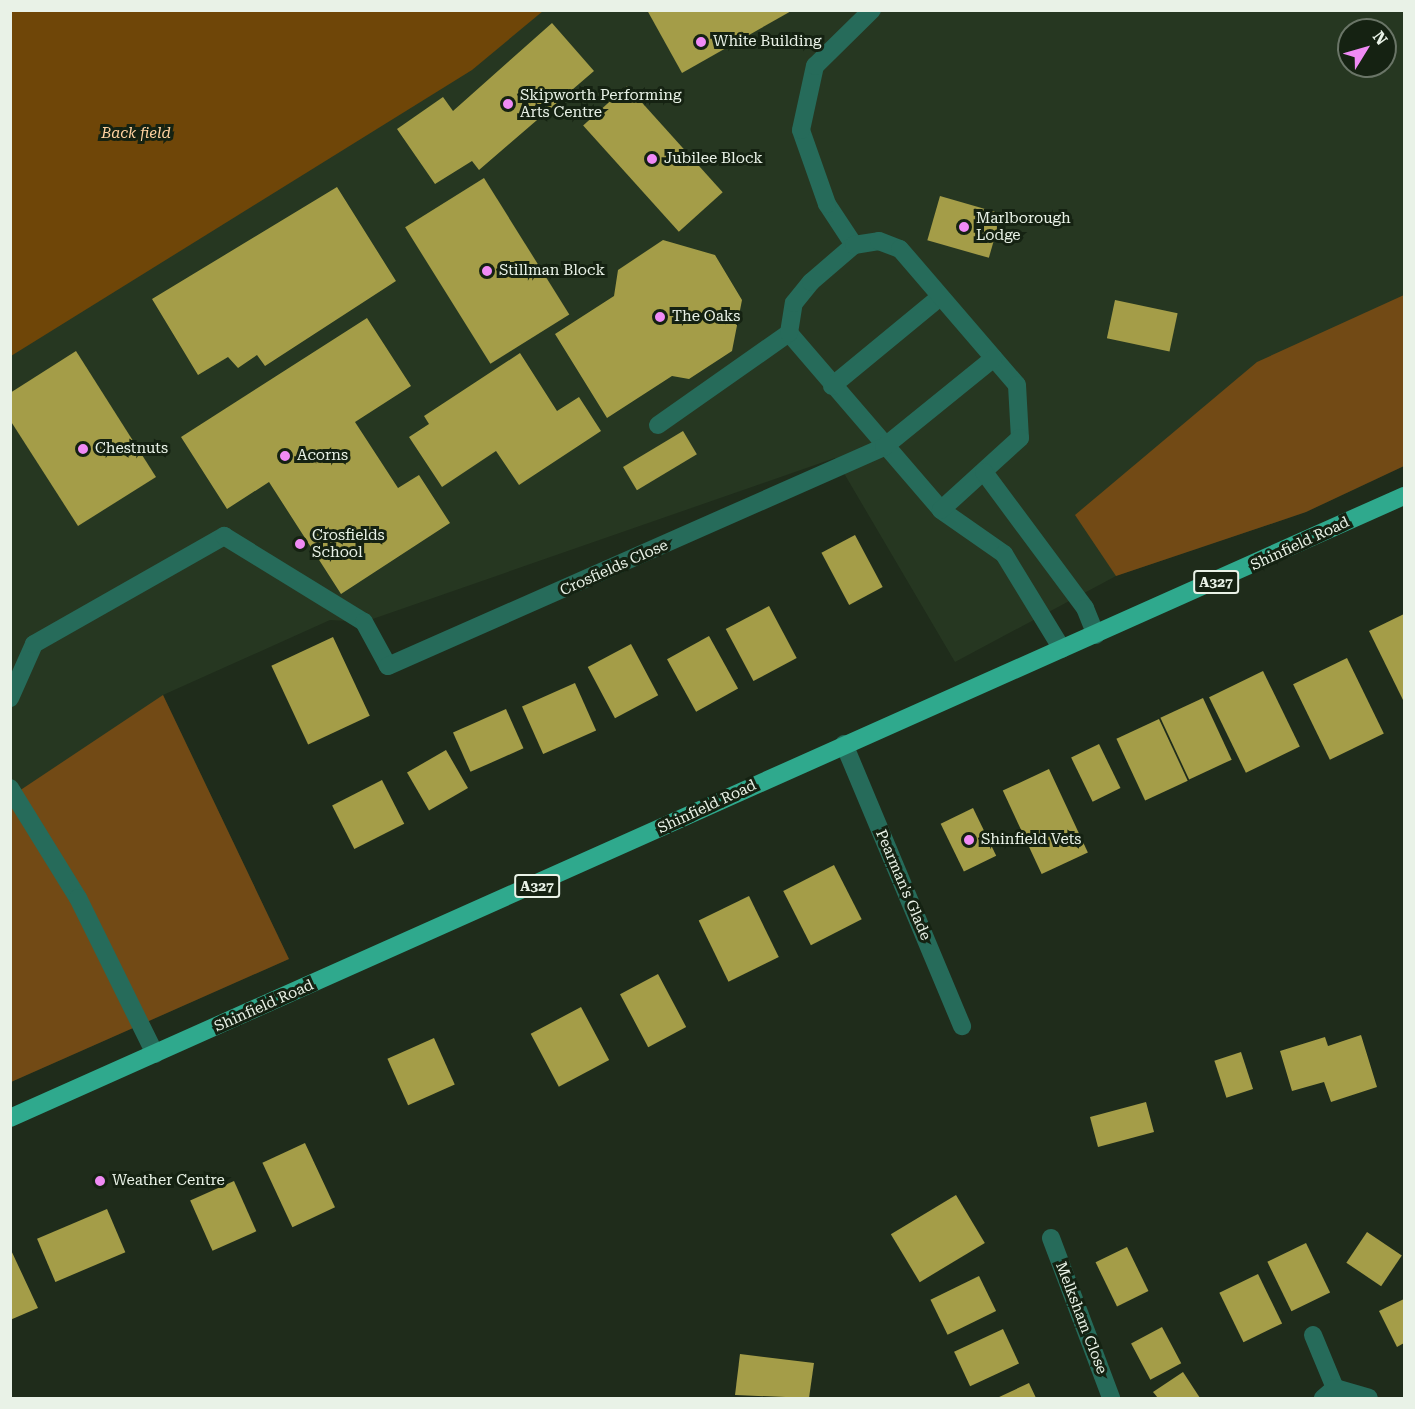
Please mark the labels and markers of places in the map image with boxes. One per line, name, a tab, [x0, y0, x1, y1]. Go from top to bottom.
place label: White Building	[713, 33, 822, 51]
marker: White Building	[694, 35, 708, 49]
place label: Skipworth Performing Arts Centre	[520, 86, 681, 121]
marker: Skipworth Performing Arts Centre	[501, 97, 515, 111]
place label: Jubilee Block	[664, 150, 763, 168]
marker: Jubilee Block	[645, 152, 659, 166]
place label: Marlborough Lodge	[976, 209, 1071, 244]
marker: Marlborough Lodge	[957, 220, 971, 234]
place label: Stillman Block	[499, 262, 605, 280]
marker: Stillman Block	[480, 264, 494, 278]
place label: The Oaks	[672, 308, 740, 326]
marker: The Oaks	[653, 310, 667, 324]
place label: Chestnuts	[95, 440, 168, 458]
marker: Chestnuts	[76, 442, 90, 456]
place label: Acorns	[297, 447, 348, 465]
marker: Acorns	[278, 449, 292, 463]
place label: Crosfields School	[312, 526, 385, 561]
marker: Crosfields School	[293, 537, 307, 551]
place label: Shinfield Vets	[981, 831, 1081, 849]
marker: Shinfield Vets	[962, 833, 976, 847]
place label: Weather Centre	[112, 1172, 225, 1190]
marker: Weather Centre	[93, 1174, 107, 1188]

